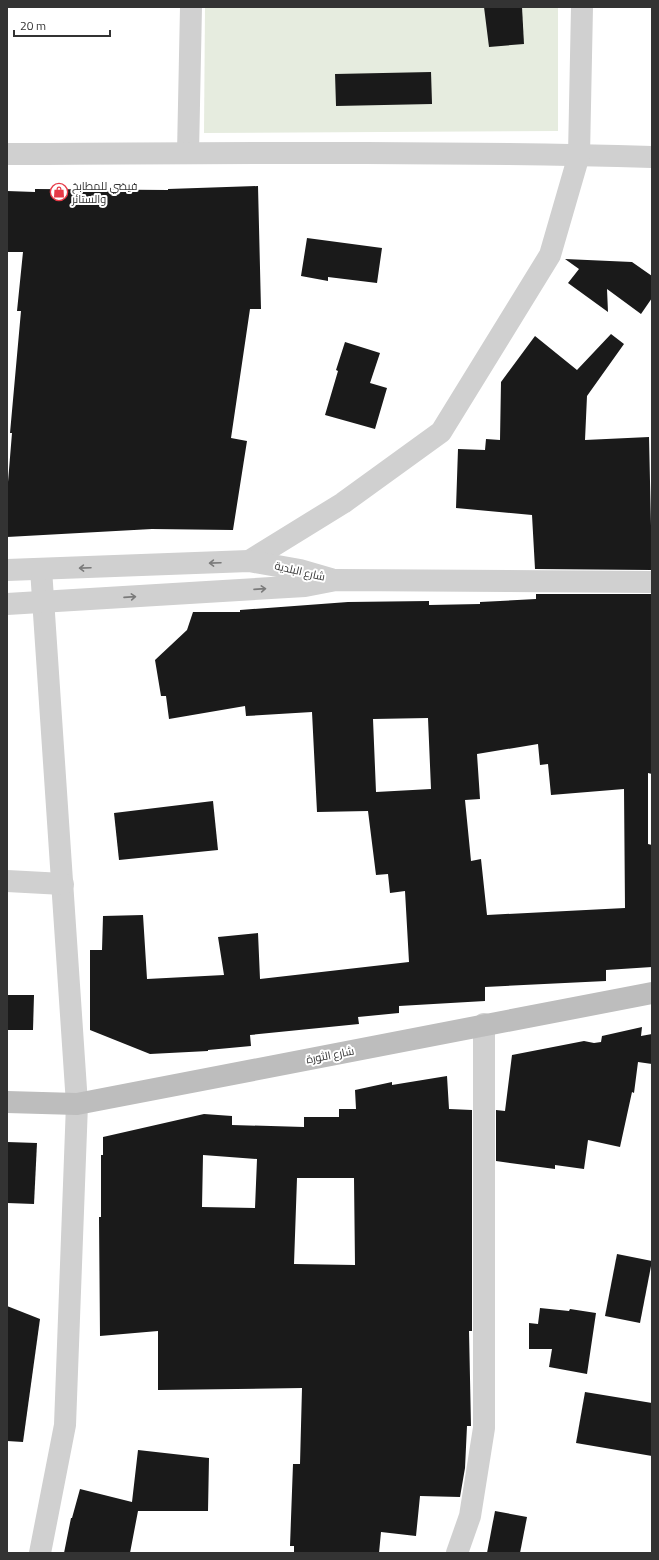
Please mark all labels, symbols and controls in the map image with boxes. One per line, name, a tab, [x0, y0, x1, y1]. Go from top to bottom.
scale bar	[14, 12, 110, 38]
text: 20 m	[20, 16, 46, 35]
place label: فيضي للمطابخ والستائر	[71, 178, 137, 207]
shop icon: فيضي للمطابخ والستائر	[49, 182, 69, 202]
street label: شارع البلدية	[273, 557, 327, 585]
one-way arrow	[209, 559, 222, 566]
one-way arrow	[79, 564, 92, 571]
one-way arrow	[253, 585, 266, 592]
one-way arrow	[123, 594, 136, 601]
street label: شارع الثورة	[305, 1043, 355, 1067]

